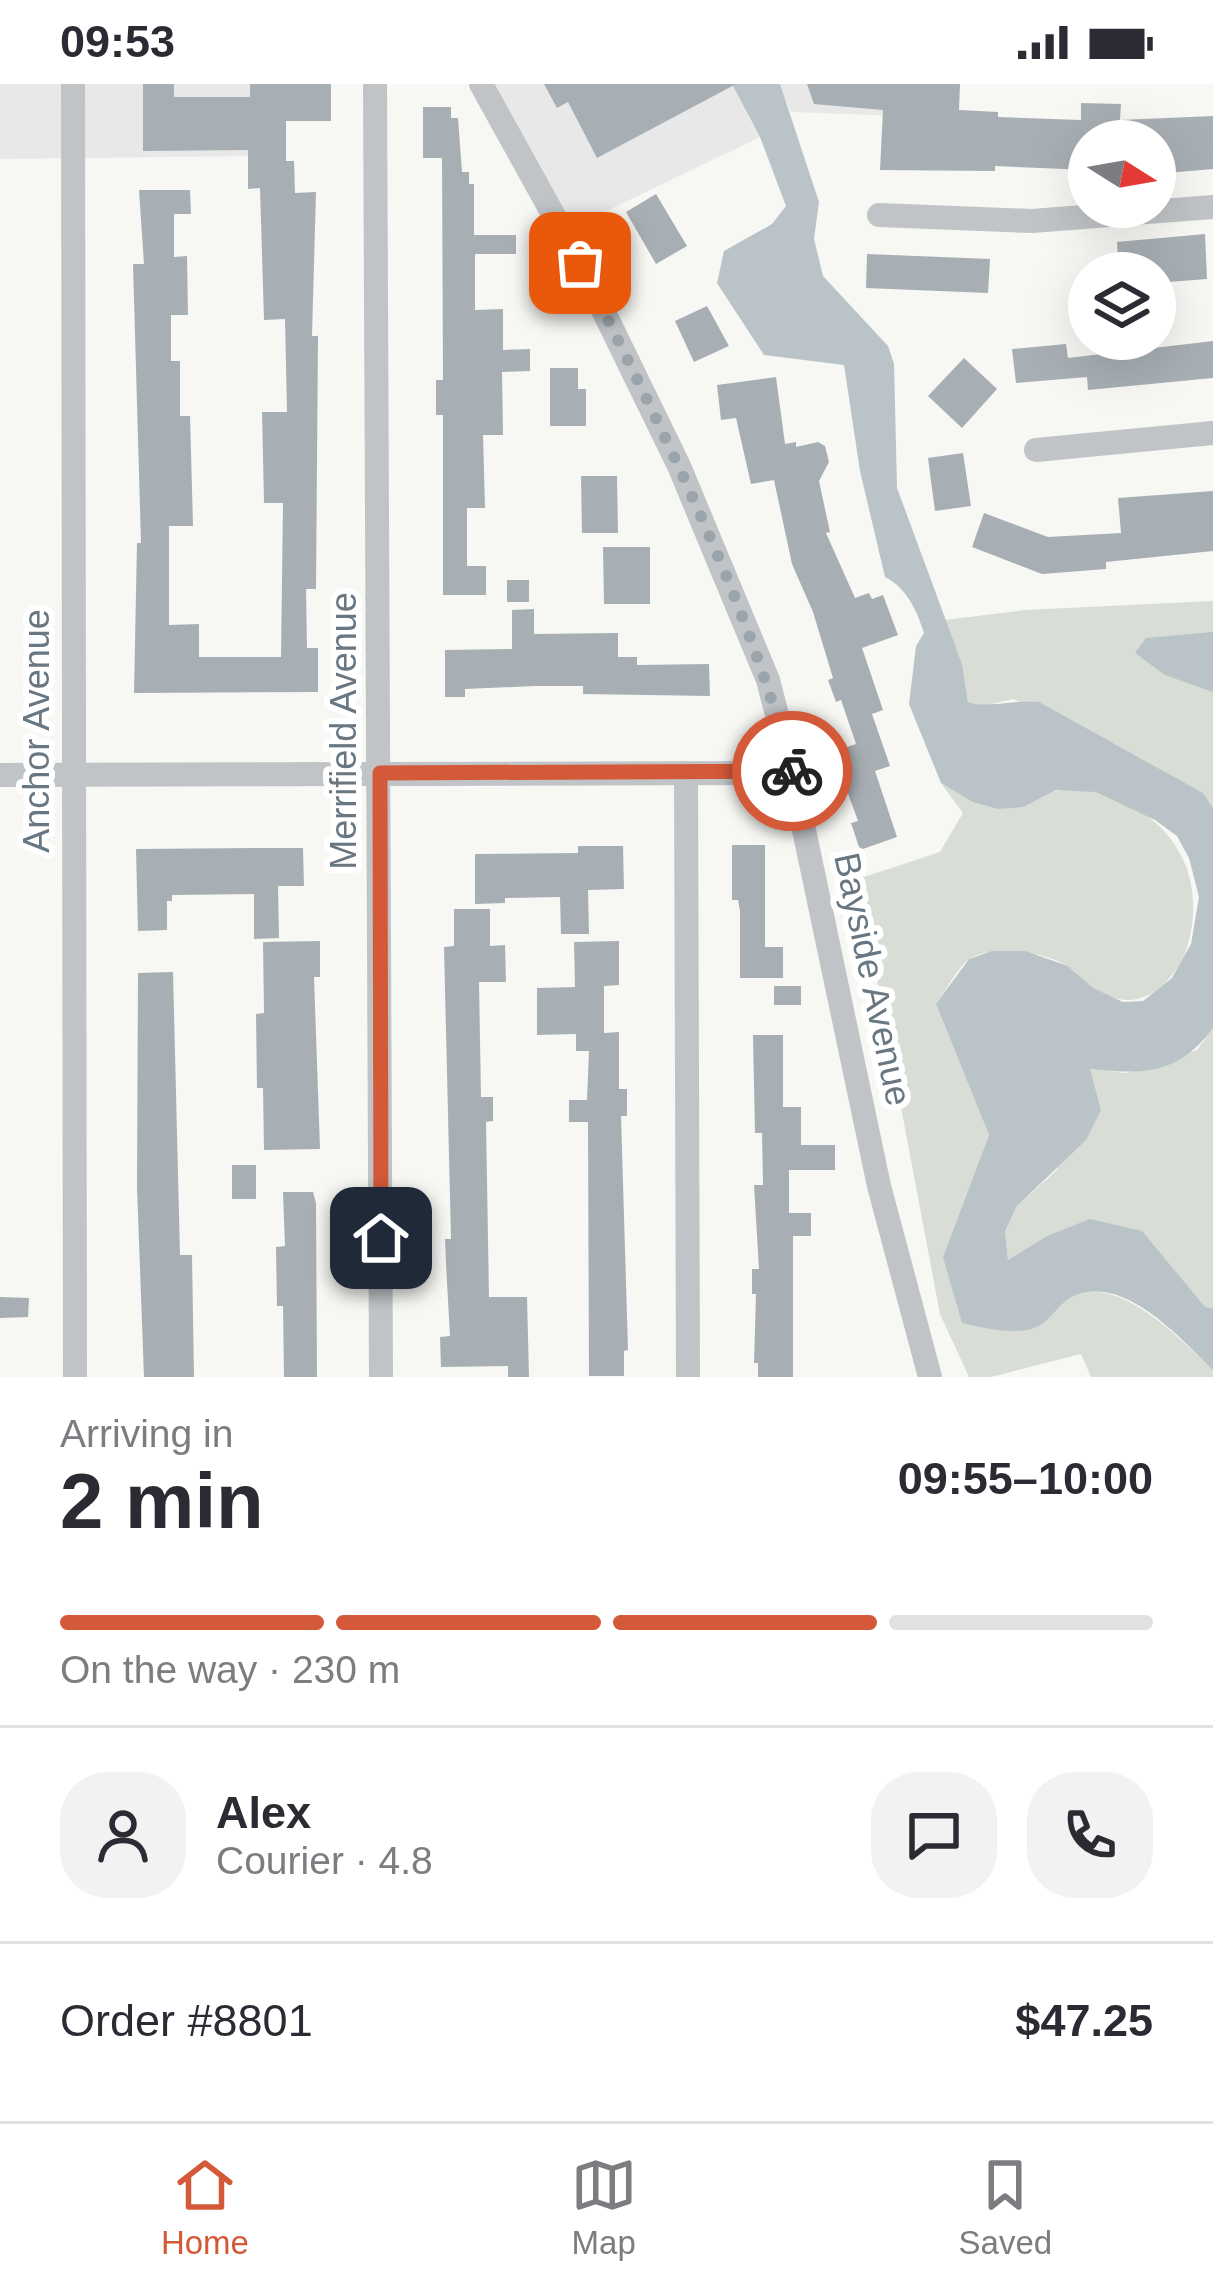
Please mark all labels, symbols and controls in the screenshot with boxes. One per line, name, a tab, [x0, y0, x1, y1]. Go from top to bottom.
text: 09:53	[60, 16, 175, 67]
north arrow	[1068, 120, 1176, 228]
map controls	[1068, 120, 1176, 360]
pin	[529, 212, 631, 314]
icon: bag	[547, 230, 613, 296]
button: layers	[1068, 252, 1176, 360]
street label: Merrifield Avenue	[323, 592, 364, 870]
street label: Anchor Avenue	[16, 609, 57, 853]
courier	[732, 711, 852, 831]
icon: bike	[759, 738, 825, 804]
street label: Bayside Avenue	[826, 849, 920, 1109]
pin	[330, 1187, 432, 1289]
icon: home	[348, 1205, 414, 1271]
text: Arriving in	[60, 1412, 233, 1455]
text: 09:55–10:00	[898, 1453, 1153, 1504]
text: 2 min	[60, 1457, 264, 1545]
text: On the way · 230 m	[60, 1648, 400, 1691]
button: person	[60, 1772, 186, 1898]
button: chat	[871, 1772, 997, 1898]
button: phone	[1027, 1772, 1153, 1898]
text: Alex	[216, 1787, 311, 1838]
text: Courier · 4.8	[216, 1839, 433, 1882]
text: Order #8801	[60, 1995, 313, 2046]
text: $47.25	[1015, 1995, 1153, 2046]
tab: Home	[161, 2152, 249, 2262]
tab: Map	[571, 2152, 637, 2262]
tab: Saved	[959, 2152, 1052, 2262]

